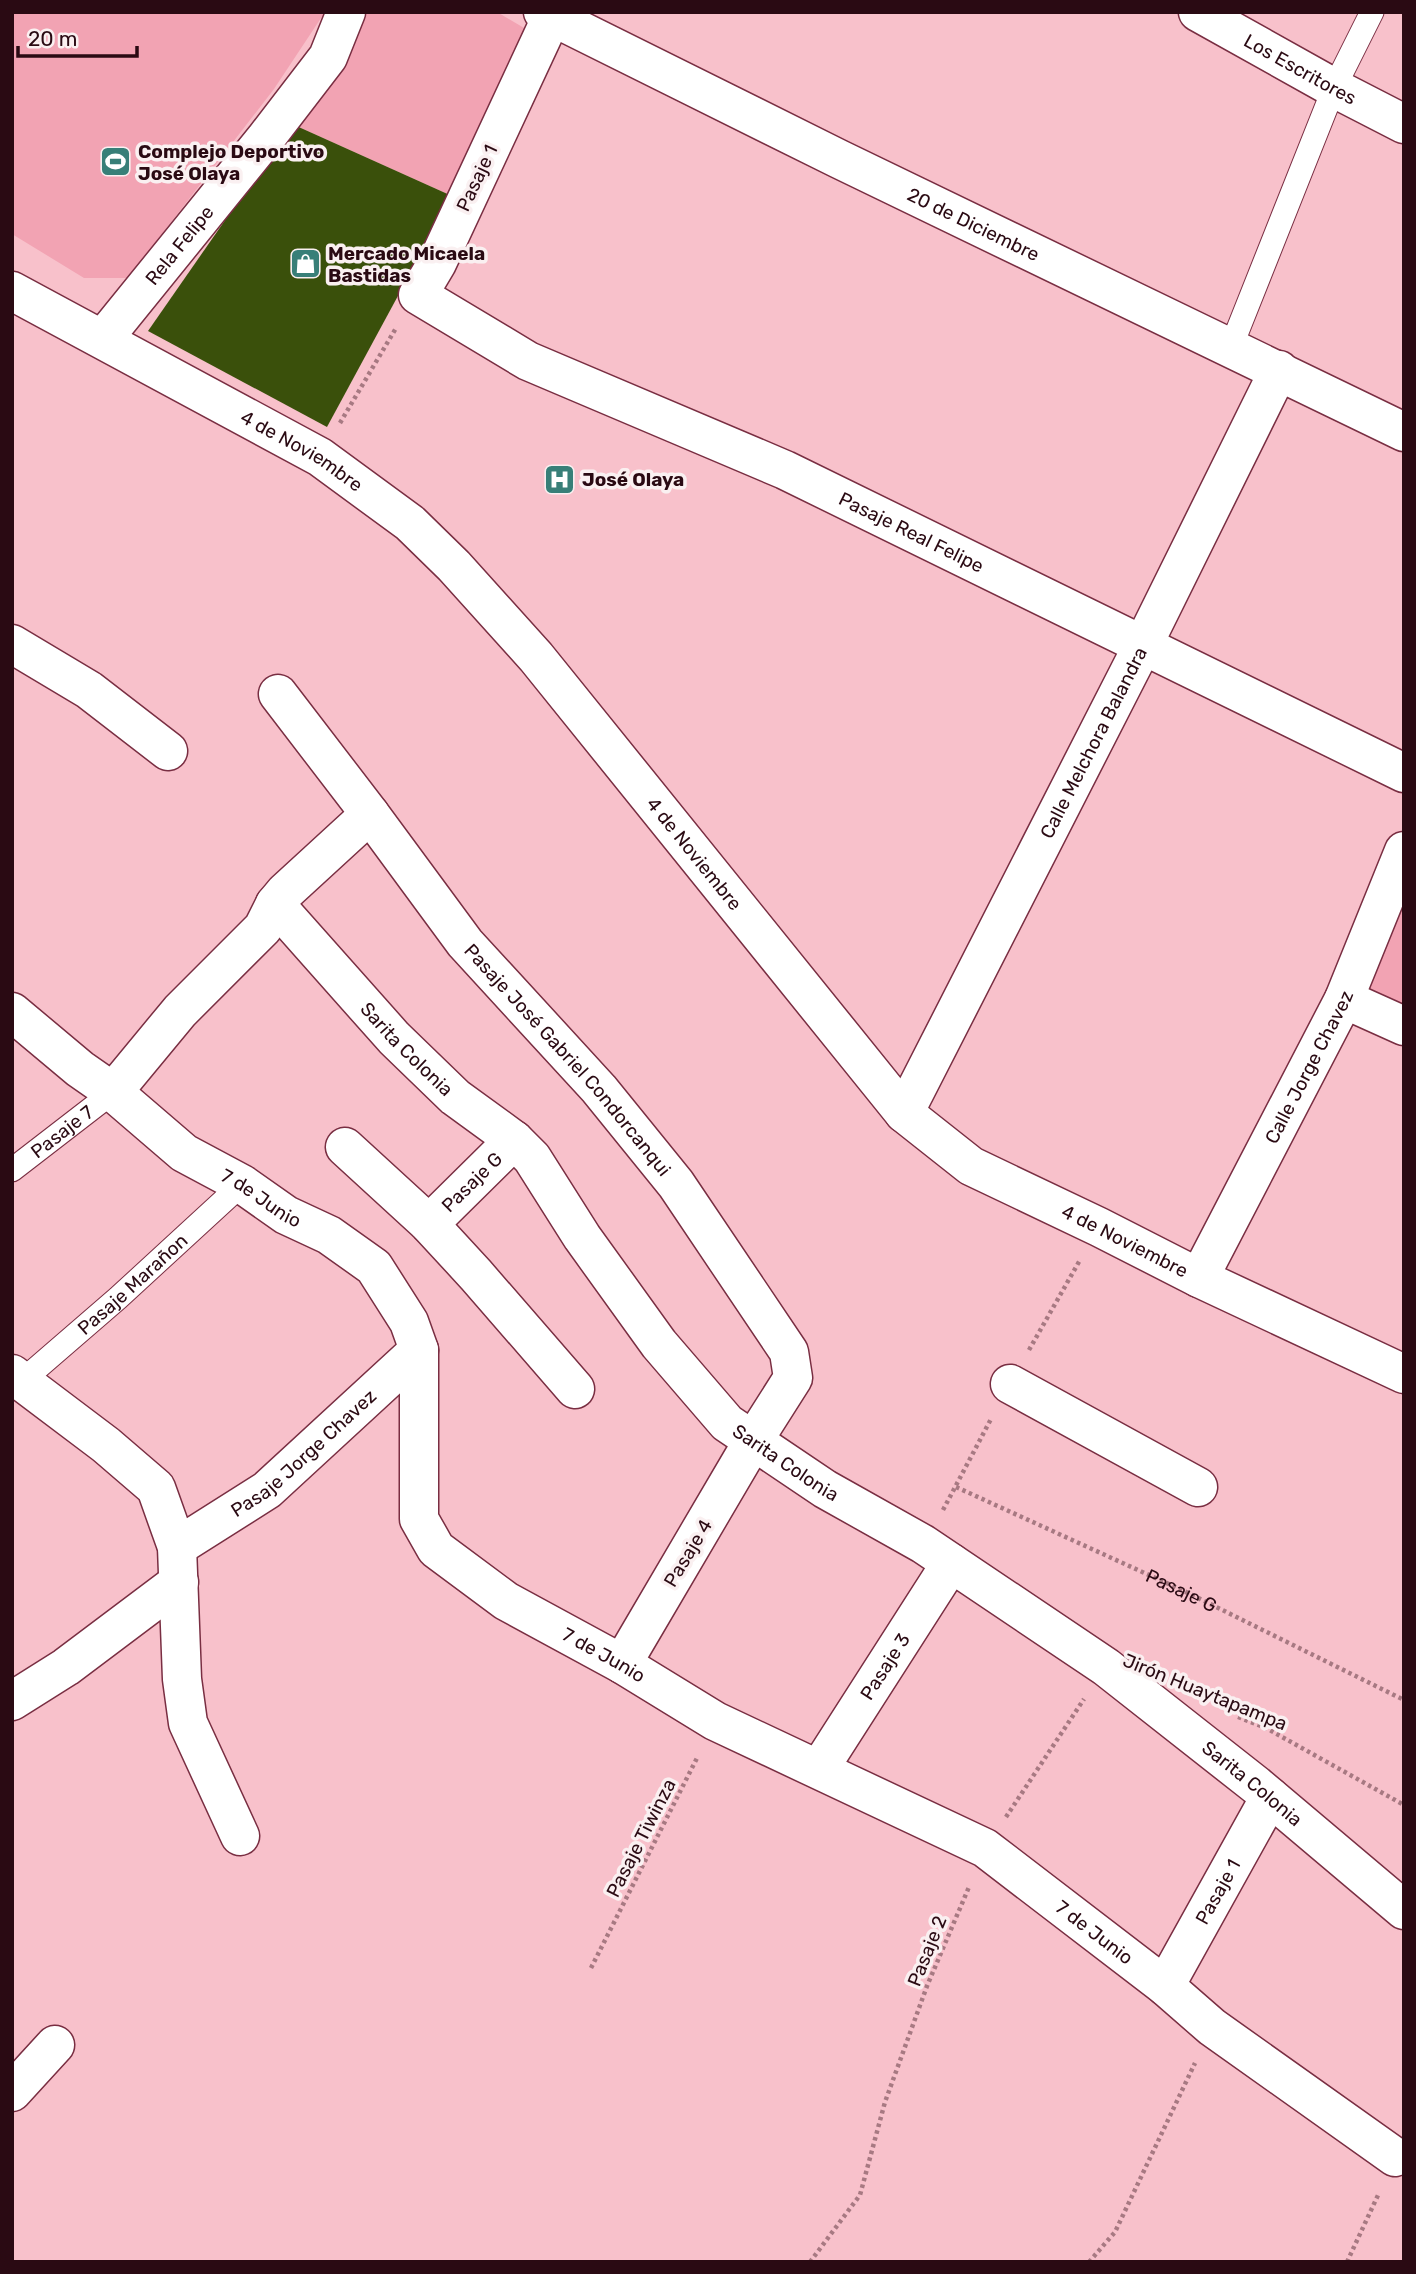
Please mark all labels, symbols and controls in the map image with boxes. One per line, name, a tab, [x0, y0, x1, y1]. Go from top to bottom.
scale bar	[18, 14, 136, 58]
text: 20 m	[28, 26, 77, 51]
street label: Los Escritores	[1240, 29, 1360, 109]
place label: Complejo Deportivo José Olaya	[138, 140, 324, 185]
street label: Pasaje 1	[452, 141, 502, 215]
sports icon: Complejo Deportivo José Olaya	[98, 145, 132, 179]
street label: 20 de Diciembre	[904, 182, 1043, 266]
street label: Rela Felipe	[140, 201, 218, 289]
place label: Mercado Micaela Bastidas	[328, 242, 485, 287]
shop icon: Mercado Micaela Bastidas	[288, 247, 322, 281]
street label: 4 de Noviembre	[237, 405, 367, 496]
hospital icon: José Olaya	[542, 462, 576, 496]
place label: José Olaya	[582, 468, 684, 491]
street label: Pasaje Real Felipe	[835, 487, 988, 577]
street label: Calle Melchora Balandra	[1035, 643, 1152, 842]
street label: 4 de Noviembre	[642, 792, 747, 915]
street label: Pasaje José Gabriel Condorcanqui	[460, 939, 676, 1180]
street label: Calle Jorge Chavez	[1259, 987, 1358, 1147]
street label: Sarita Colonia	[356, 997, 458, 1101]
street label: Pasaje 7	[26, 1100, 98, 1163]
street label: Pasaje G	[437, 1147, 507, 1217]
street label: 7 de Junio	[217, 1163, 305, 1232]
street label: 4 de Noviembre	[1058, 1199, 1192, 1282]
street label: Pasaje Marañon	[73, 1229, 192, 1339]
street label: Pasaje Jorge Chavez	[226, 1384, 381, 1522]
street label: Sarita Colonia	[729, 1419, 843, 1506]
street label: Pasaje 4	[659, 1515, 717, 1591]
street label: Pasaje G	[1142, 1564, 1221, 1617]
street label: 7 de Junio	[558, 1622, 650, 1687]
street label: Pasaje 3	[855, 1629, 915, 1704]
street label: Jirón Huaytapampa	[1120, 1649, 1290, 1735]
street label: Sarita Colonia	[1198, 1736, 1307, 1831]
street label: Pasaje Tiwinza	[601, 1775, 681, 1901]
street label: Pasaje 1	[1190, 1855, 1245, 1928]
street label: 7 de Junio	[1051, 1895, 1138, 1969]
street label: Pasaje 2	[902, 1912, 952, 1990]

